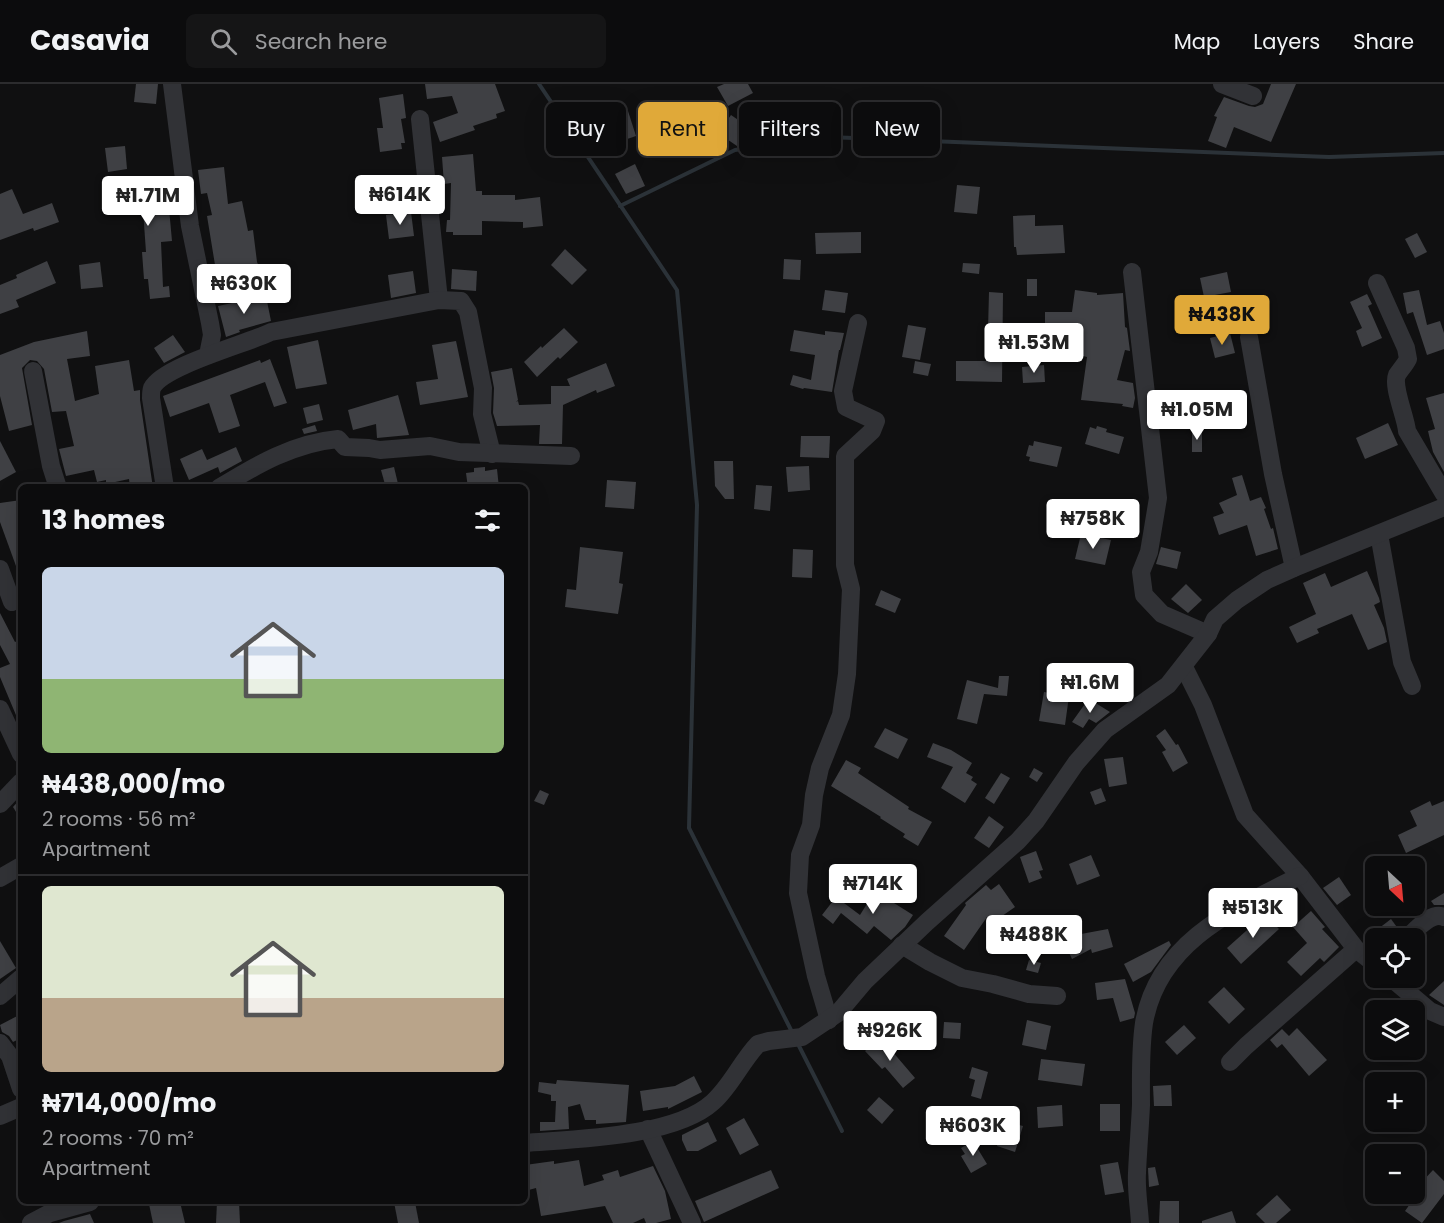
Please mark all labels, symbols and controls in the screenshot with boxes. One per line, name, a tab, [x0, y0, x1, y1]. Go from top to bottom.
search box	[186, 14, 606, 68]
text: Casavia	[30, 21, 150, 60]
icon: search	[207, 25, 240, 58]
text: Search here	[255, 26, 387, 57]
text: Map	[1174, 27, 1220, 56]
text: Layers	[1253, 27, 1320, 56]
text: Share	[1353, 27, 1414, 56]
chip: Buy	[546, 102, 626, 156]
chip: Rent	[638, 102, 727, 156]
chip: Filters	[739, 102, 841, 156]
chip: New	[853, 102, 940, 156]
pin: ₦614K	[358, 175, 442, 226]
pin: ₦1.71M	[99, 176, 197, 227]
text: ₦614K	[369, 180, 431, 208]
text: ₦1.71M	[116, 181, 180, 209]
pin: ₦630K	[202, 264, 286, 315]
text: ₦630K	[211, 269, 277, 297]
pin: ₦438K	[1180, 295, 1264, 346]
text: ₦438K	[1189, 300, 1255, 328]
pin: ₦1.53M	[985, 323, 1083, 374]
text: ₦1.53M	[998, 328, 1070, 356]
pin: ₦1.05M	[1148, 390, 1246, 441]
text: ₦1.05M	[1161, 395, 1233, 423]
pin: ₦758K	[1051, 499, 1135, 550]
text: 13 homes	[42, 502, 165, 538]
icon: filters	[471, 504, 504, 537]
text: ₦758K	[1060, 504, 1126, 532]
icon: home	[219, 606, 327, 714]
pin: ₦1.6M	[1048, 663, 1132, 714]
text: ₦1.6M	[1061, 668, 1119, 696]
text: ₦438,000/mo	[42, 766, 225, 802]
text: 2 rooms · 56 m²	[42, 805, 196, 833]
text: Apartment	[42, 835, 150, 863]
north arrow	[1365, 856, 1425, 916]
map controls	[1365, 856, 1425, 1204]
pin: ₦714K	[831, 864, 915, 915]
text: ₦714K	[843, 869, 903, 897]
pin: ₦513K	[1211, 888, 1295, 939]
text: ₦513K	[1222, 893, 1284, 921]
pin: ₦488K	[992, 915, 1076, 966]
text: ₦488K	[1000, 920, 1068, 948]
icon: home	[219, 925, 327, 1033]
button: locate	[1365, 928, 1425, 988]
button: layers	[1365, 1000, 1425, 1060]
pin: ₦926K	[848, 1011, 932, 1062]
text: ₦926K	[858, 1016, 922, 1044]
button: +	[1365, 1072, 1425, 1132]
text: ₦714,000/mo	[42, 1085, 216, 1121]
pin: ₦603K	[931, 1106, 1015, 1157]
text: ₦603K	[940, 1111, 1006, 1139]
text: 2 rooms · 70 m²	[42, 1124, 194, 1152]
button: −	[1365, 1144, 1425, 1204]
text: Apartment	[42, 1154, 150, 1182]

